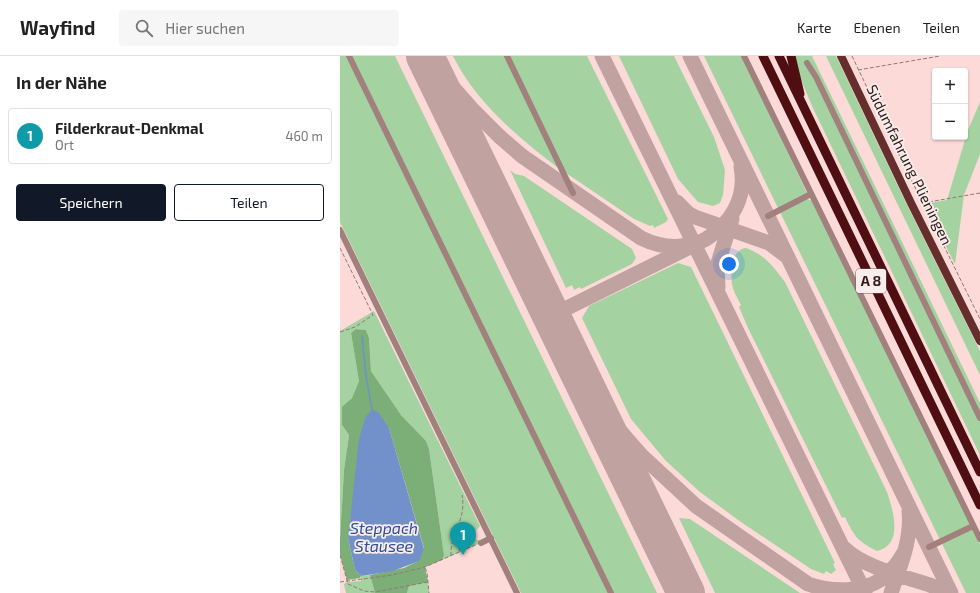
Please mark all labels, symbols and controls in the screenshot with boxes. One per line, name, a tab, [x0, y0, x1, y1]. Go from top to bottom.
search box	[119, 10, 399, 46]
text: Wayfind	[20, 16, 95, 39]
icon: search	[133, 17, 155, 39]
text: Hier suchen	[165, 19, 245, 37]
text: Karte	[797, 19, 832, 36]
text: Ebenen	[854, 19, 901, 36]
text: Teilen	[923, 19, 960, 36]
map controls	[932, 68, 968, 140]
button: +	[932, 68, 968, 104]
text: In der Nähe	[16, 72, 107, 92]
street label: Südumfahrung Plieningen	[863, 81, 957, 248]
button: −	[932, 104, 968, 140]
text: Filderkraut-Denkmal	[55, 119, 204, 137]
text: 1	[27, 128, 33, 144]
text: 460 m	[285, 128, 323, 144]
text: Ort	[55, 137, 74, 153]
button: Speichern	[16, 184, 166, 221]
button: Teilen	[174, 184, 324, 221]
your location	[719, 254, 739, 274]
road number: A 8	[856, 269, 886, 293]
water label: Steppach Stausee	[350, 518, 418, 555]
pin: 1	[450, 522, 476, 555]

